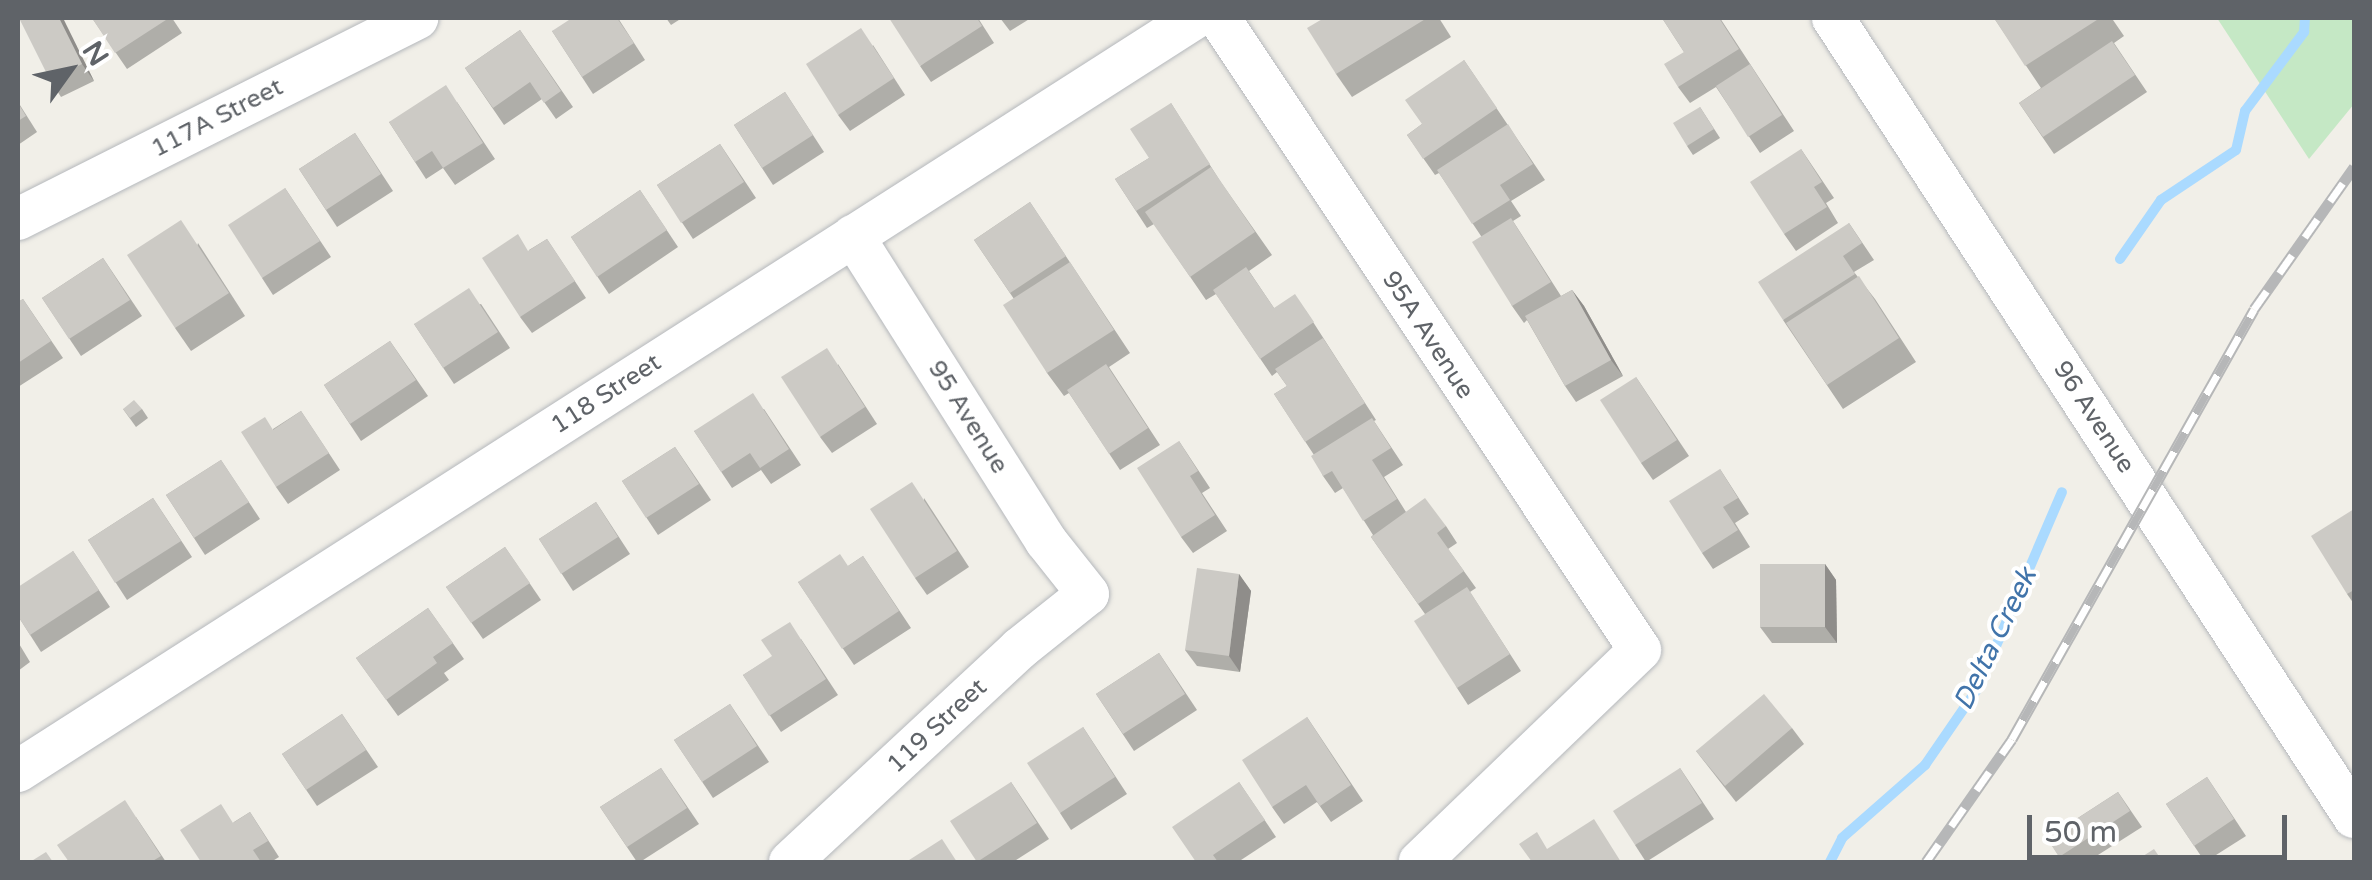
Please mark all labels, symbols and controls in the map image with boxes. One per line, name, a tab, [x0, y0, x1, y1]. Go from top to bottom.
north arrow	[20, 20, 120, 120]
text: N	[75, 35, 116, 72]
street label: 117A Street	[146, 72, 288, 164]
street label: 95A Avenue	[1376, 266, 1480, 404]
street label: 118 Street	[545, 347, 667, 441]
street label: 95 Avenue	[922, 355, 1014, 479]
street label: 96 Avenue	[2047, 355, 2141, 479]
water label: Delta Creek	[1946, 563, 2044, 715]
street label: 119 Street	[881, 672, 993, 780]
scale bar	[2032, 795, 2292, 857]
text: 50 m	[2044, 814, 2117, 851]

